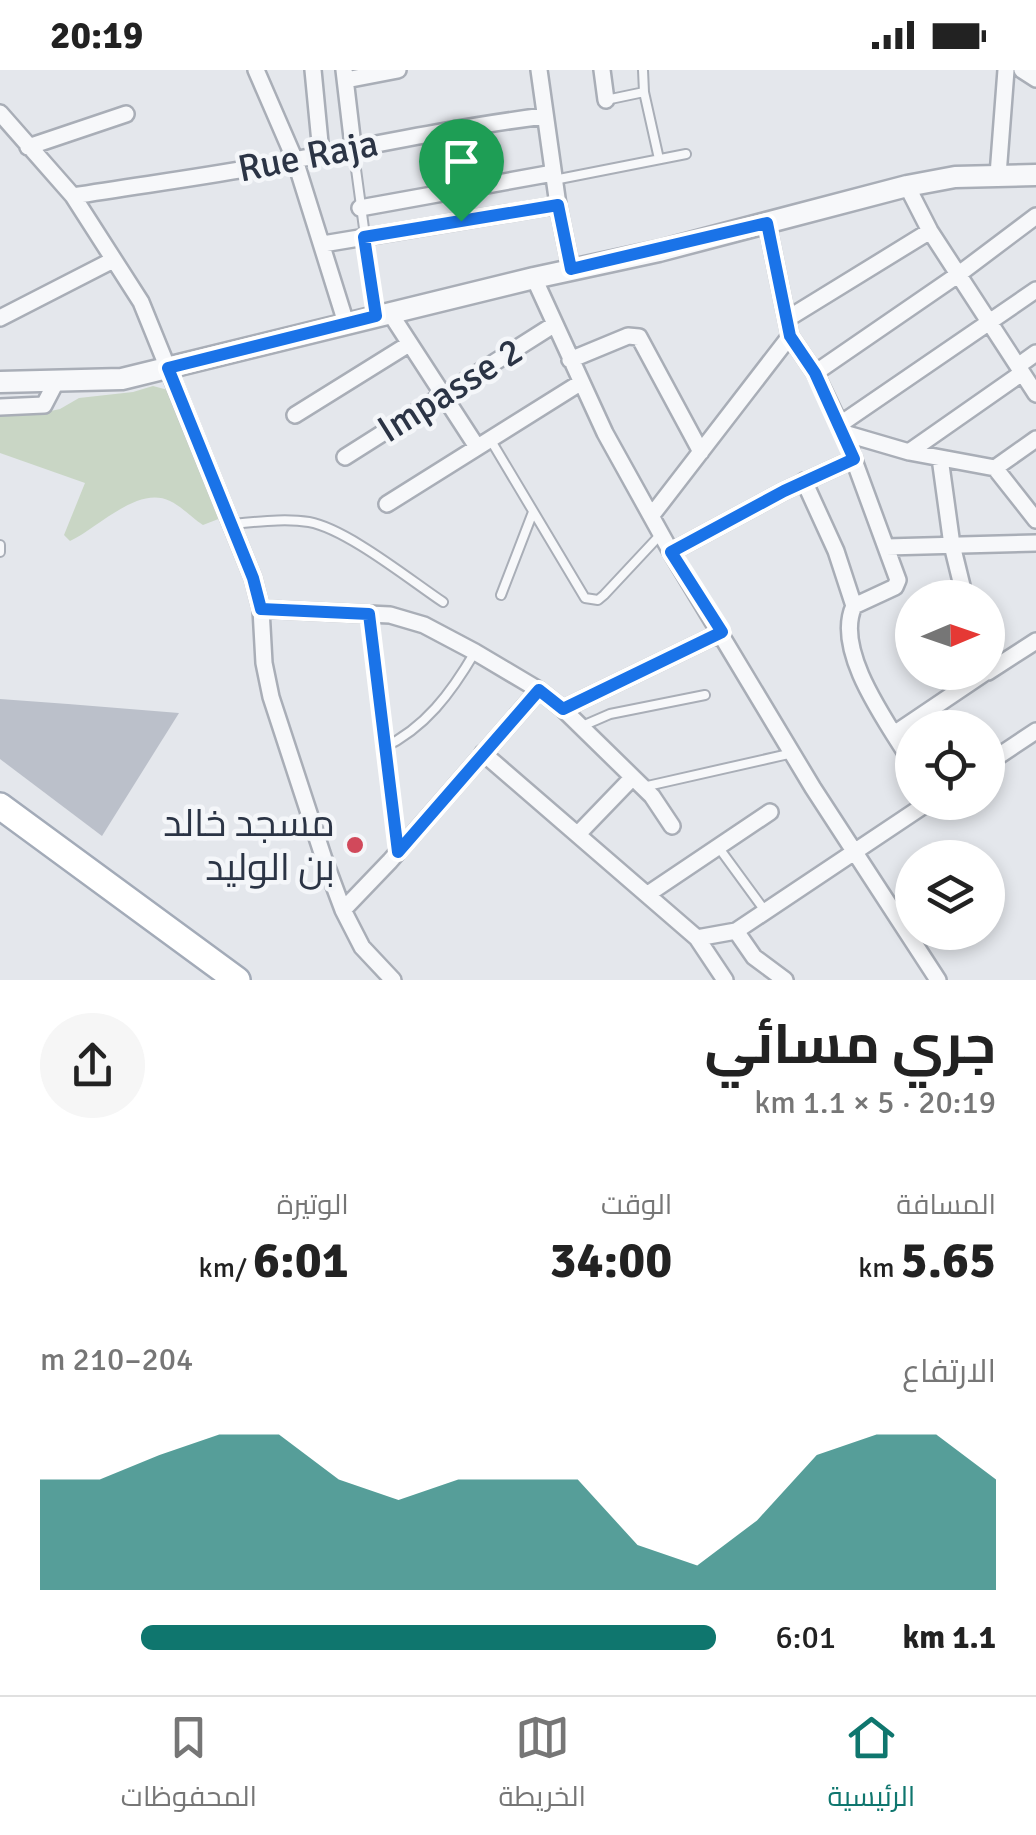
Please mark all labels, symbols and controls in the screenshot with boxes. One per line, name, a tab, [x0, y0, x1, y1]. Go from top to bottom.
text: 20:19	[50, 12, 143, 59]
street label: Rue Raja	[234, 119, 382, 193]
pin	[419, 119, 504, 222]
icon: arrive	[434, 134, 489, 189]
street label: Impasse 2	[369, 327, 531, 453]
north arrow	[895, 580, 1005, 690]
map controls	[895, 580, 1005, 950]
button: locate	[895, 710, 1005, 820]
place label: مسجد خالد بن الوليد	[163, 800, 335, 891]
marker: مسجد خالد بن الوليد	[344, 834, 366, 856]
button: layers	[895, 840, 1005, 950]
text: جري مسائي	[705, 1011, 996, 1079]
button: share	[40, 1013, 145, 1118]
text: 20:19 · 5 × 1.1 km	[754, 1083, 996, 1122]
text: الوتيرة	[277, 1188, 349, 1222]
text: الوقت	[601, 1188, 672, 1222]
text: المسافة	[896, 1188, 996, 1222]
text: 6:01	[253, 1230, 349, 1292]
text: 34:00	[550, 1230, 672, 1292]
text: 5.65	[901, 1230, 996, 1292]
text: /km	[199, 1251, 253, 1285]
text: km	[858, 1251, 901, 1285]
text: 204–210 m	[40, 1340, 193, 1379]
text: الارتفاع	[902, 1352, 996, 1391]
text: 6:01	[776, 1618, 836, 1657]
text: 1.1 km	[903, 1618, 996, 1657]
tab: المحفوظات	[121, 1710, 257, 1822]
tab: الخريطة	[499, 1710, 586, 1822]
tab: الرئيسية	[827, 1710, 915, 1822]

